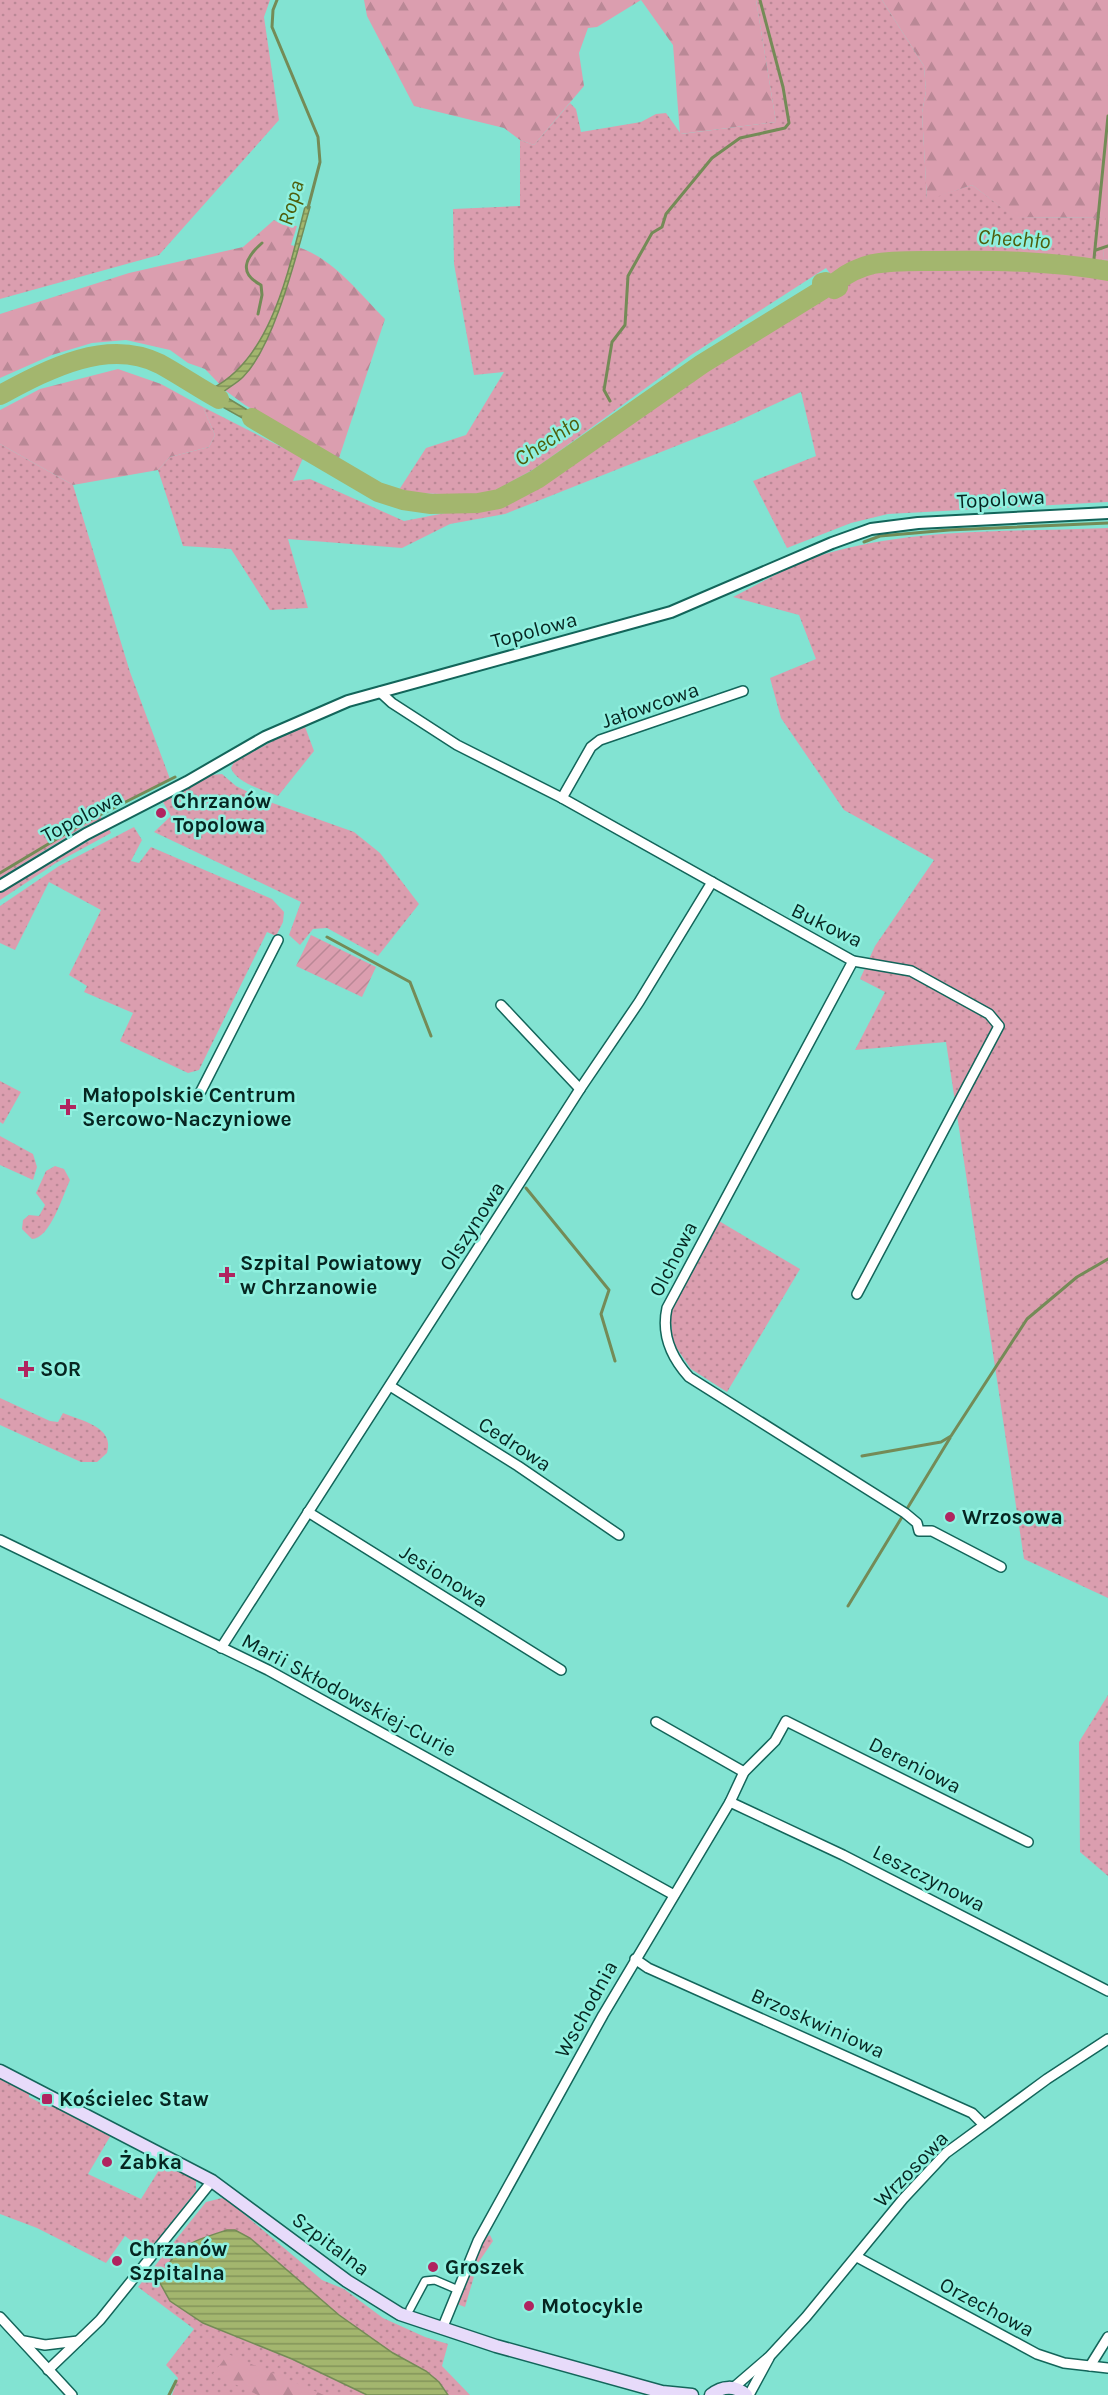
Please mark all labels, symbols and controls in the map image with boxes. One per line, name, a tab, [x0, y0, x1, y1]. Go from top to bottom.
water label: Ropa	[272, 177, 310, 229]
water label: Chechło	[977, 223, 1051, 255]
water label: Chechło	[509, 410, 585, 472]
street label: Topolowa	[956, 485, 1046, 513]
street label: Topolowa	[488, 607, 580, 653]
street label: Jałowcowa	[598, 677, 702, 733]
street label: Topolowa	[37, 785, 127, 847]
place label: Chrzanów Topolowa	[173, 789, 271, 837]
marker: Chrzanów Topolowa	[154, 806, 168, 820]
street label: Bukowa	[788, 898, 866, 952]
place label: Małopolskie Centrum Sercowo-Naczyniowe	[82, 1083, 296, 1131]
marker: Małopolskie Centrum Sercowo-Naczyniowe	[59, 1098, 77, 1116]
street label: Olszynowa	[434, 1177, 510, 1275]
street label: Olchowa	[644, 1217, 702, 1301]
place label: Szpital Powiatowy w Chrzanowie	[240, 1251, 422, 1299]
marker: Szpital Powiatowy w Chrzanowie	[218, 1266, 236, 1284]
place label: SOR	[40, 1357, 81, 1381]
marker: SOR	[17, 1360, 35, 1378]
street label: Cedrowa	[474, 1412, 556, 1476]
place label: Wrzosowa	[962, 1505, 1063, 1529]
marker: Wrzosowa	[943, 1510, 957, 1524]
street label: Jesionowa	[396, 1540, 492, 1612]
street label: Marii Skłodowskiej-Curie	[238, 1628, 460, 1762]
street label: Dereniowa	[865, 1732, 965, 1798]
street label: Leszczynowa	[869, 1839, 989, 1917]
street label: Wschodnia	[550, 1956, 622, 2062]
street label: Brzoskwiniowa	[748, 1983, 888, 2063]
place label: Kościelec Staw	[59, 2087, 209, 2111]
marker: Kościelec Staw	[40, 2092, 54, 2106]
street label: Wrzosowa	[869, 2126, 953, 2212]
place label: Żabka	[119, 2149, 182, 2174]
marker: Żabka	[100, 2155, 114, 2169]
street label: Szpitalna	[288, 2207, 374, 2281]
place label: Chrzanów Szpitalna	[129, 2237, 227, 2285]
marker: Chrzanów Szpitalna	[110, 2254, 124, 2268]
place label: Groszek	[445, 2255, 525, 2279]
marker: Groszek	[426, 2260, 440, 2274]
street label: Orzechowa	[936, 2272, 1038, 2342]
place label: Motocykle	[541, 2294, 643, 2318]
marker: Motocykle	[522, 2299, 536, 2313]

